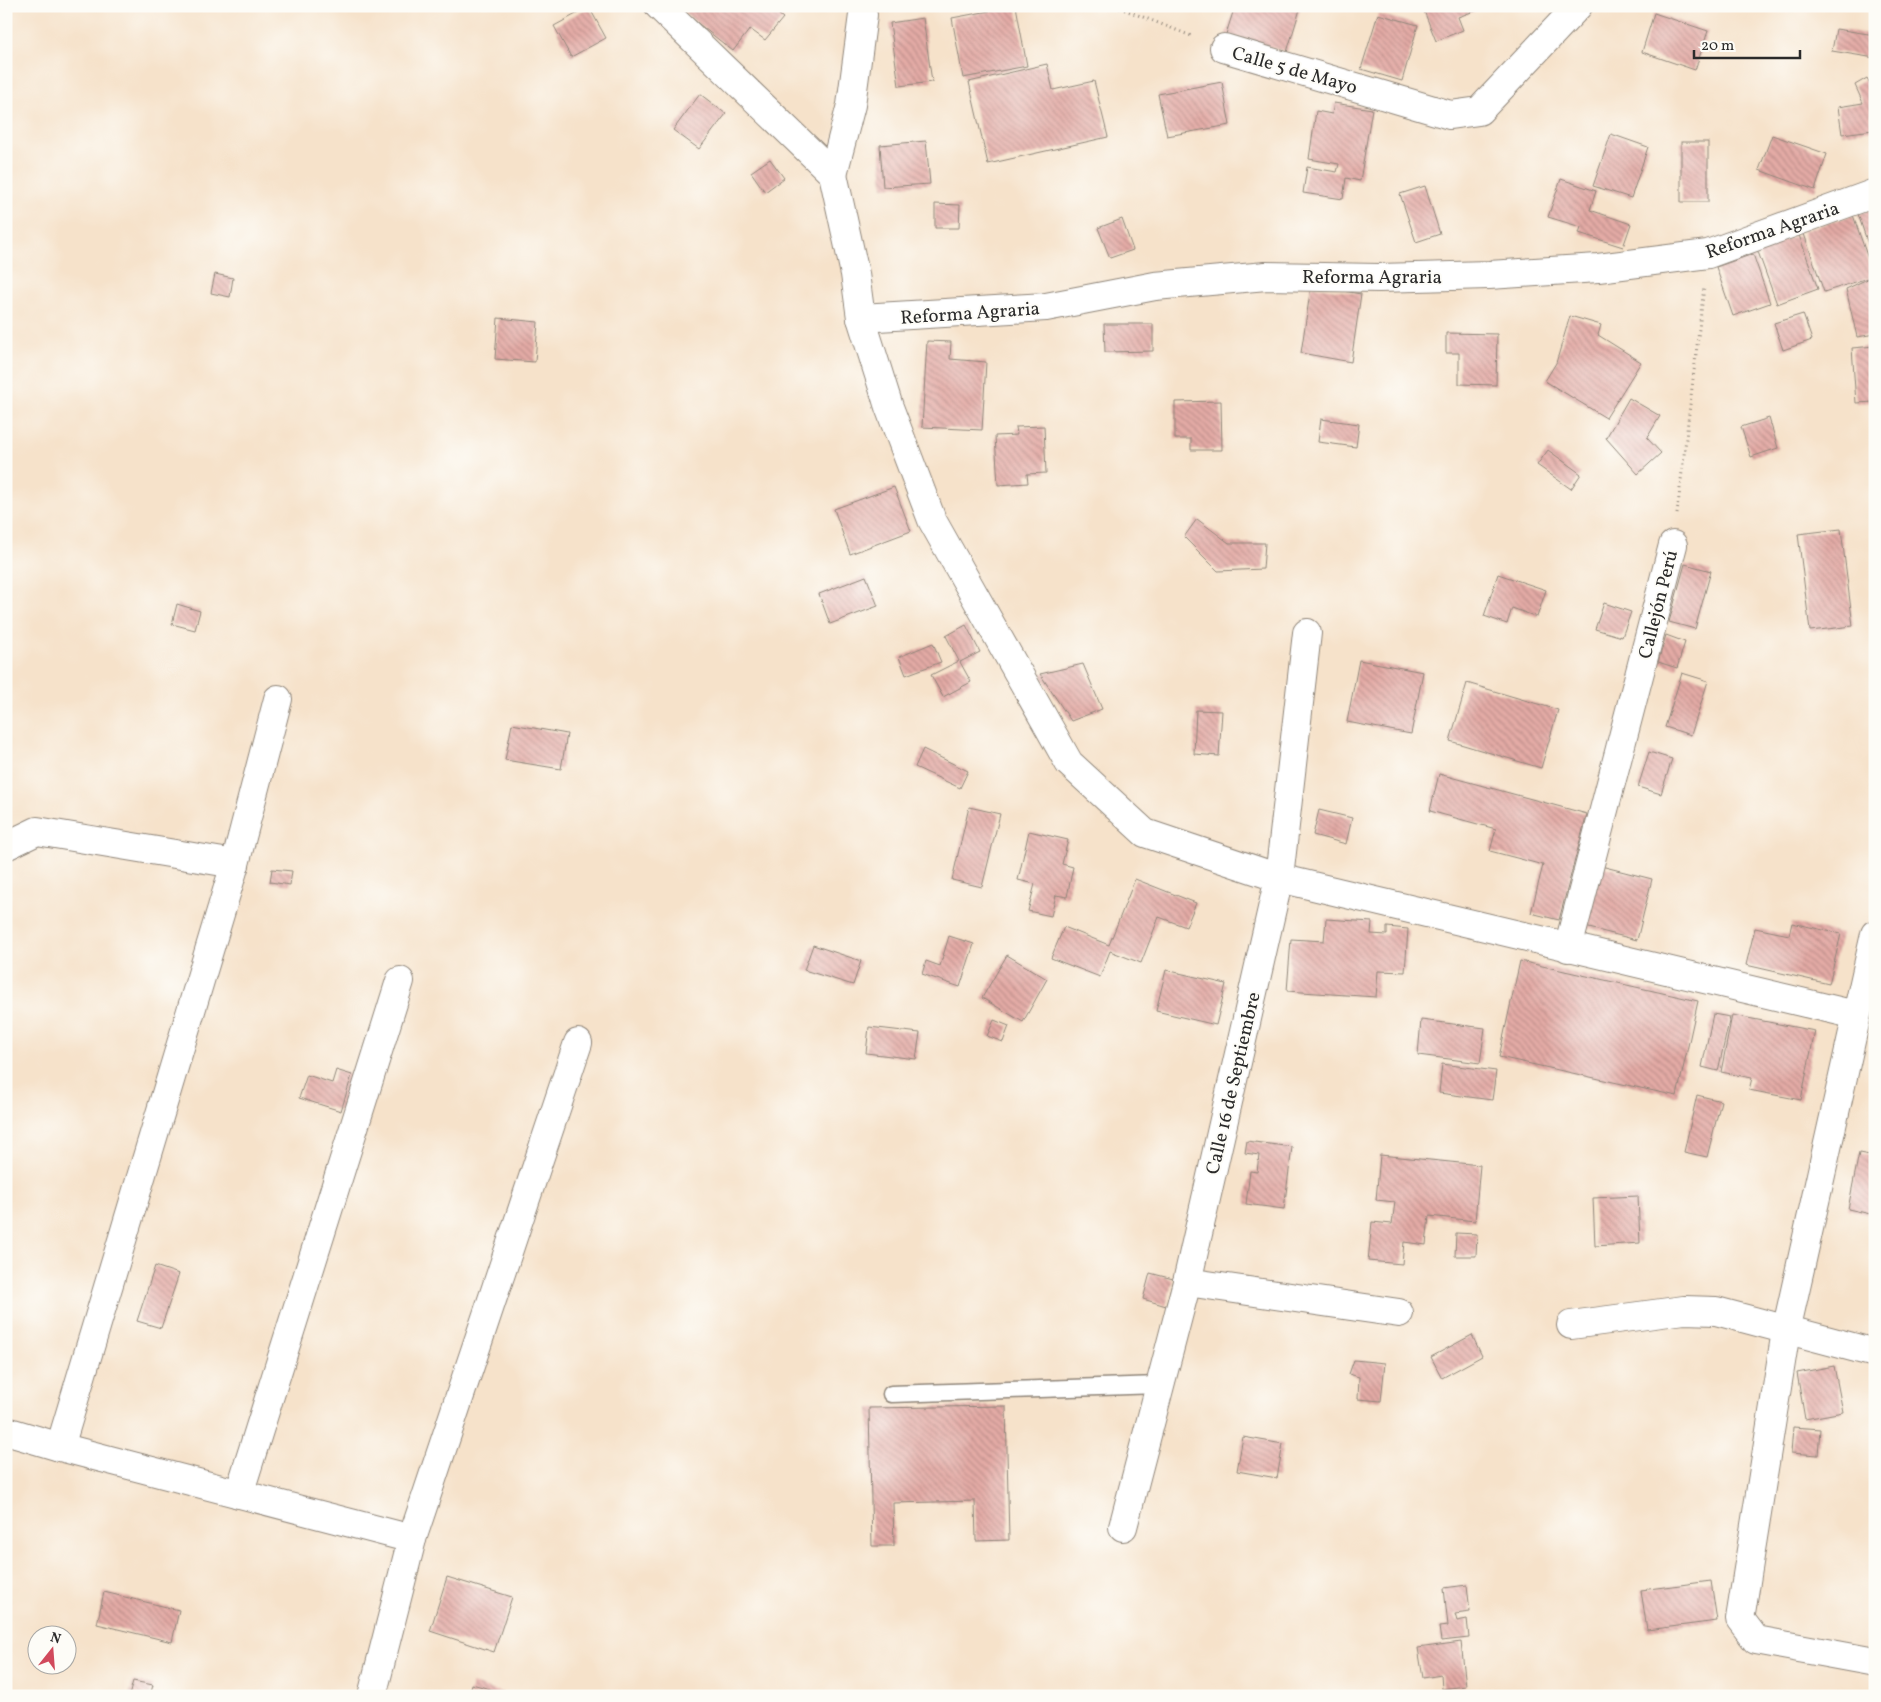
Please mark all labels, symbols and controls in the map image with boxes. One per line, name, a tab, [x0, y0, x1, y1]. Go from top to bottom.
scale bar	[1694, 28, 1800, 60]
text: 20 m	[1701, 36, 1734, 57]
street label: Calle 5 de Mayo	[1229, 41, 1360, 101]
street label: Reforma Agraria	[1702, 196, 1843, 266]
street label: Reforma Agraria	[1302, 265, 1442, 291]
street label: Reforma Agraria	[899, 296, 1041, 332]
street label: Callejón Perú	[1633, 547, 1685, 662]
street label: Calle 16 de Septiembre	[1200, 990, 1268, 1177]
north arrow	[28, 1624, 78, 1674]
text: N	[48, 1628, 63, 1650]

